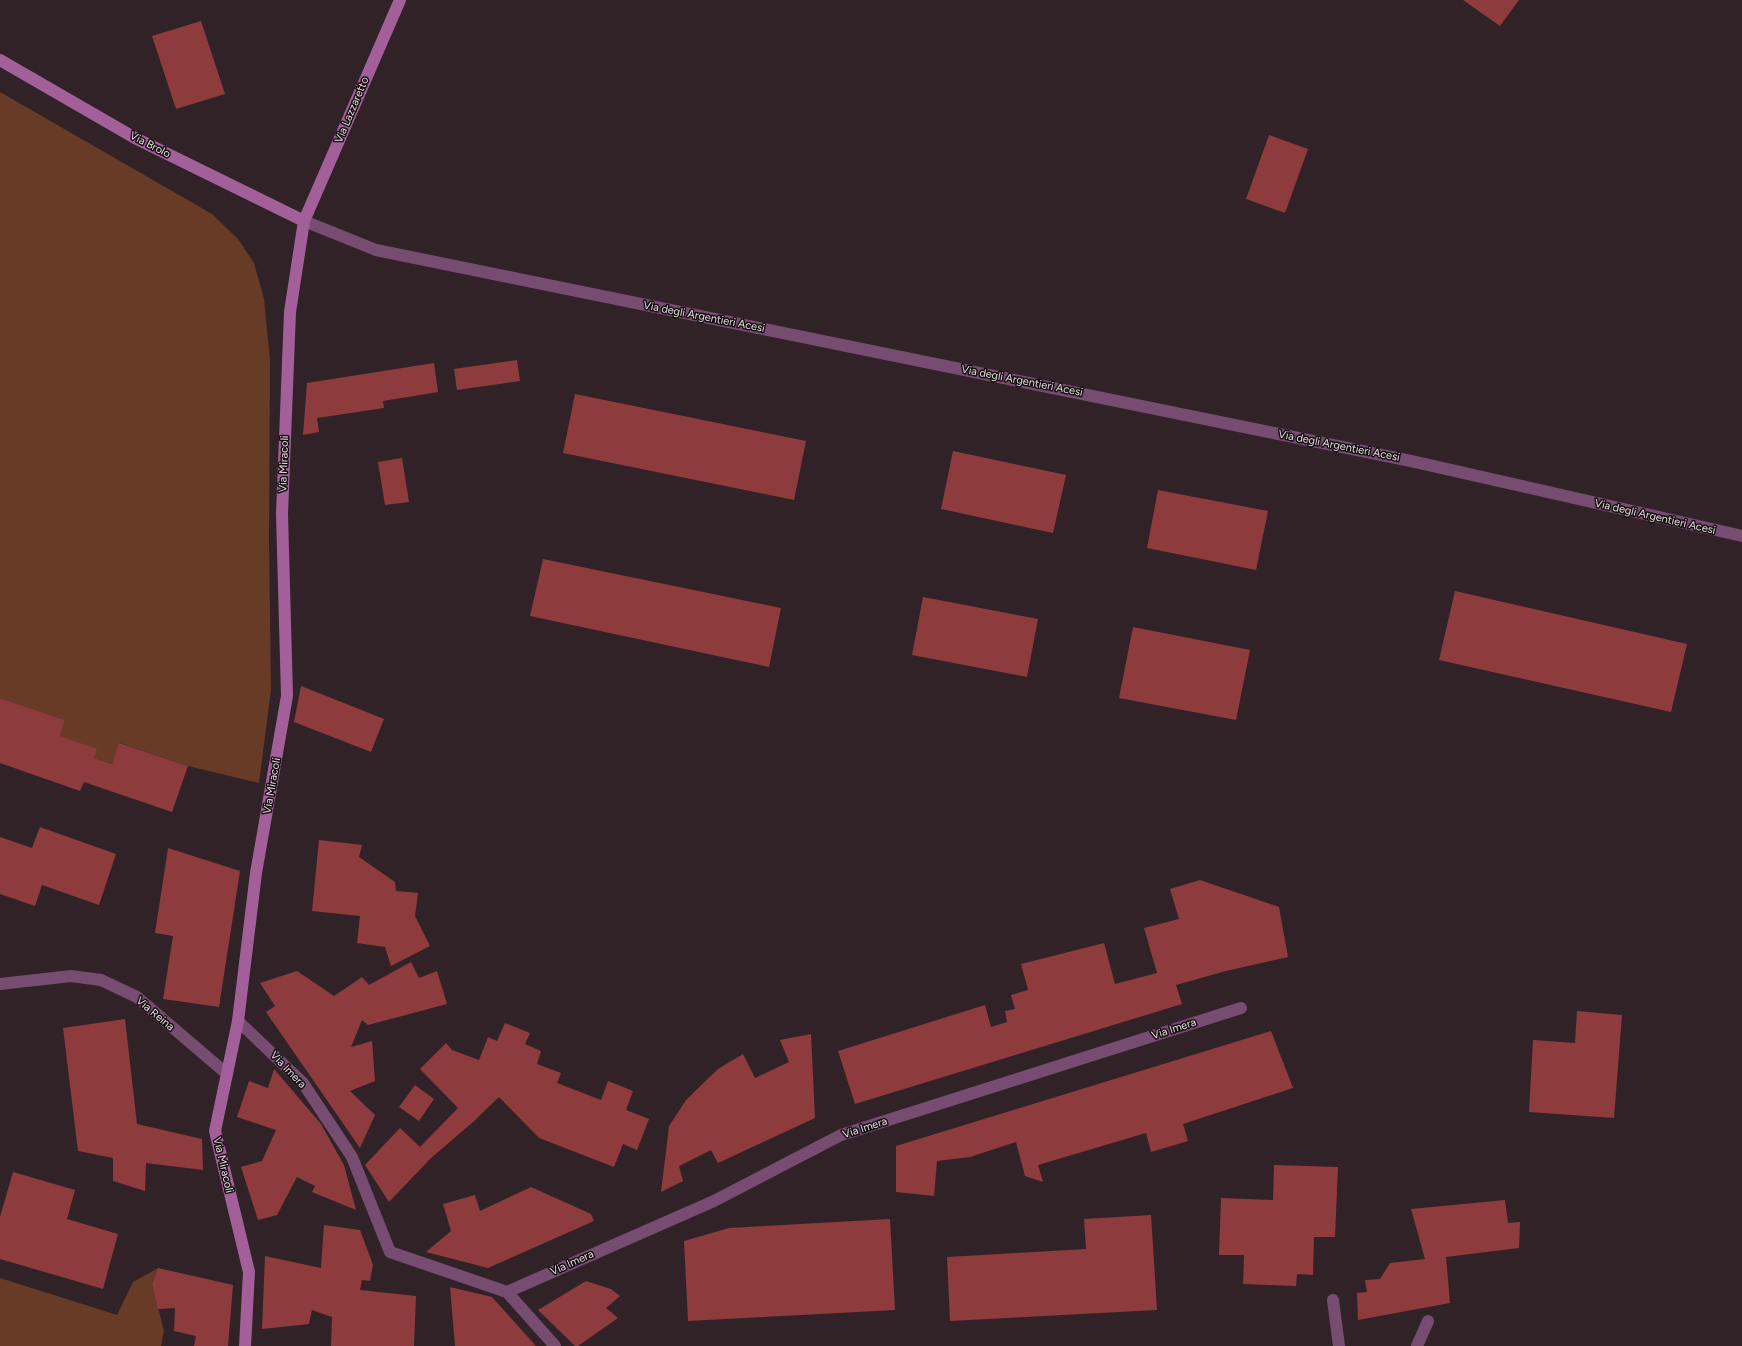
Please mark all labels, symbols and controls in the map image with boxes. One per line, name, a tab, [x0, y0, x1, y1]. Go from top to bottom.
street label: Via Lazzaretto	[332, 75, 372, 145]
street label: Via Brolo	[127, 129, 173, 161]
street label: Via degli Argentieri Acesi	[642, 299, 766, 335]
street label: Via degli Argentieri Acesi	[960, 363, 1084, 399]
street label: Via degli Argentieri Acesi	[1277, 428, 1401, 464]
street label: Via Miracoli	[276, 435, 292, 493]
street label: Via degli Argentieri Acesi	[1593, 497, 1717, 537]
street label: Via Miracoli	[261, 757, 283, 815]
street label: Via Reina	[133, 994, 177, 1034]
street label: Via Imera	[1150, 1016, 1198, 1042]
street label: Via Imera	[267, 1049, 309, 1091]
street label: Via Imera	[841, 1115, 889, 1141]
street label: Via Miracoli	[210, 1136, 236, 1194]
street label: Via Imera	[548, 1248, 596, 1278]

